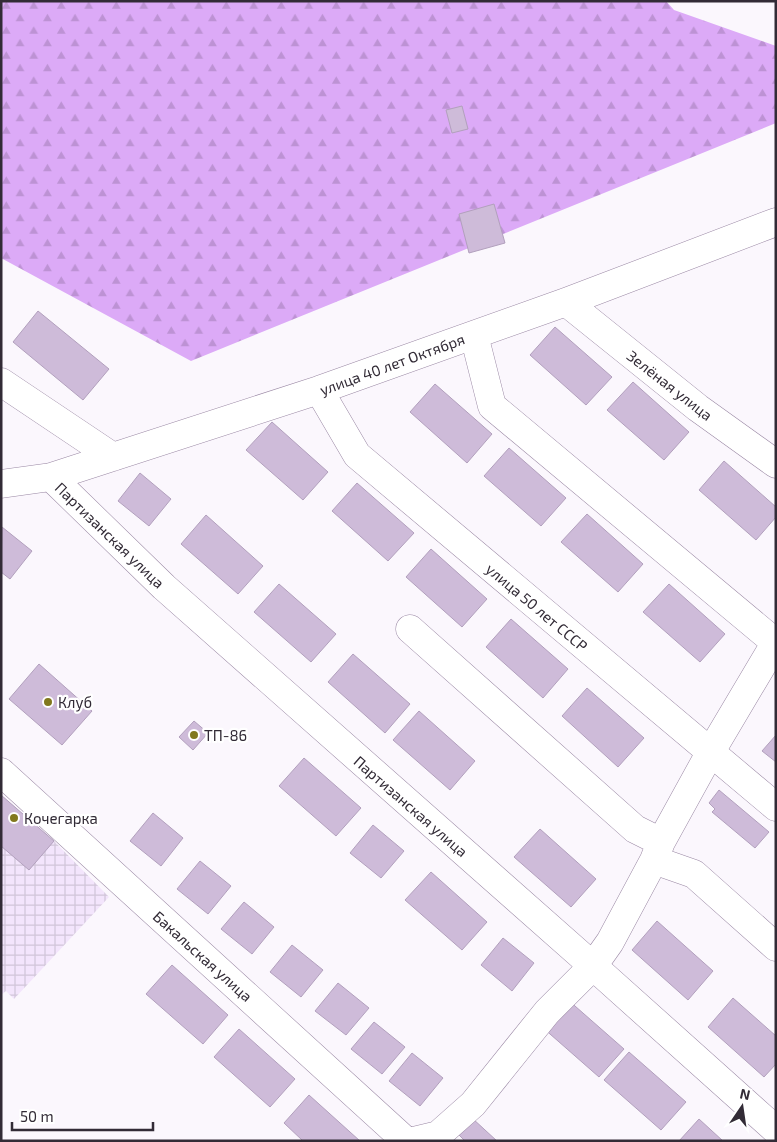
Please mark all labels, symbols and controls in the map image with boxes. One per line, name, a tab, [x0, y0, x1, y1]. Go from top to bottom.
street label: улица 40 лет Октября	[317, 329, 467, 400]
street label: Зелёная улица	[623, 346, 716, 425]
street label: Партизанская улица	[51, 478, 168, 592]
street label: улица 50 лет СССР	[482, 559, 591, 655]
place label: Клуб	[58, 693, 92, 712]
marker: Клуб	[42, 696, 54, 708]
place label: ТП-86	[204, 726, 247, 744]
marker: ТП-86	[188, 729, 200, 741]
street label: Партизанская улица	[350, 752, 472, 861]
place label: Кочегарка	[24, 809, 98, 827]
marker: Кочегарка	[8, 812, 20, 824]
street label: Бакальская улица	[149, 907, 256, 1006]
north arrow	[717, 1082, 767, 1132]
text: N	[738, 1084, 752, 1103]
scale bar	[12, 1100, 154, 1132]
text: 50 m	[20, 1107, 54, 1125]

